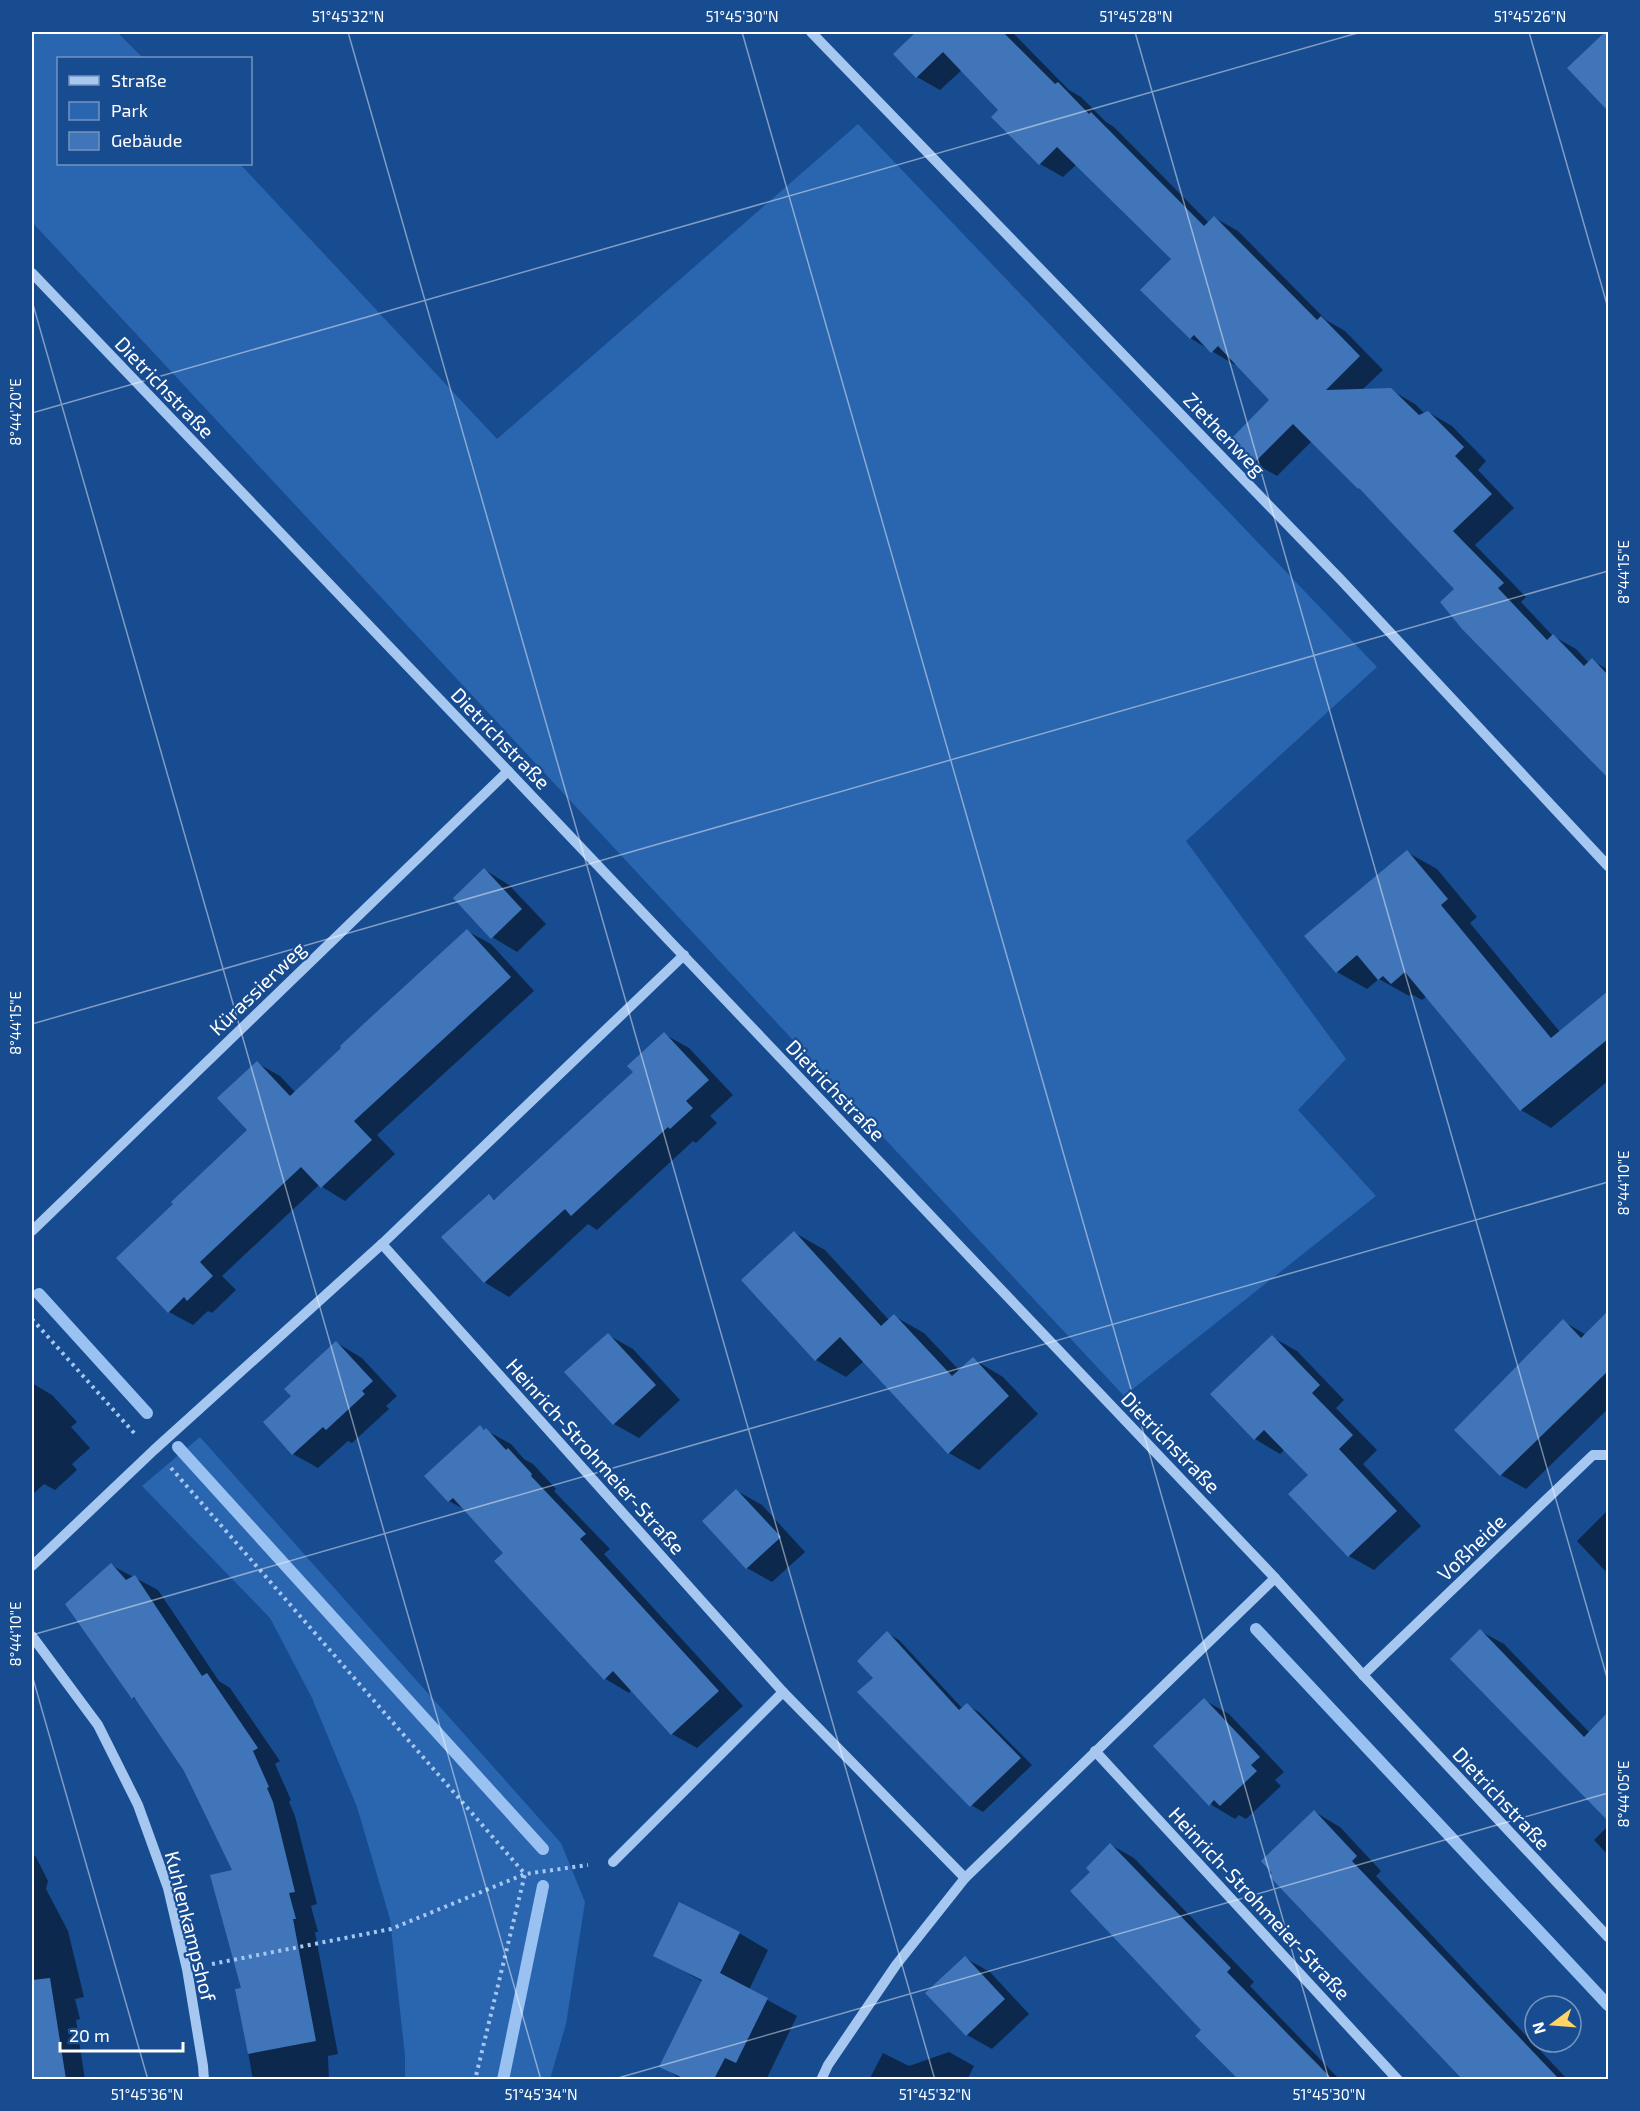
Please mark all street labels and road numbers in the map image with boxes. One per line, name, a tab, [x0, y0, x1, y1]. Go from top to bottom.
street label: Dietrichstraße	[111, 331, 219, 443]
street label: Ziethenweg	[1179, 387, 1271, 481]
street label: Dietrichstraße	[447, 682, 555, 794]
street label: Kürassierweg	[204, 936, 310, 1040]
street label: Dietrichstraße	[782, 1034, 890, 1146]
street label: Heinrich-Strohmeier-Straße	[502, 1353, 690, 1559]
street label: Dietrichstraße	[1117, 1386, 1225, 1498]
street label: Voßheide	[1432, 1509, 1510, 1585]
street label: Dietrichstraße	[1448, 1742, 1556, 1854]
street label: Heinrich-Strohmeier-Straße	[1164, 1802, 1356, 2004]
street label: Kuhlenkampshof	[161, 1848, 221, 2004]

